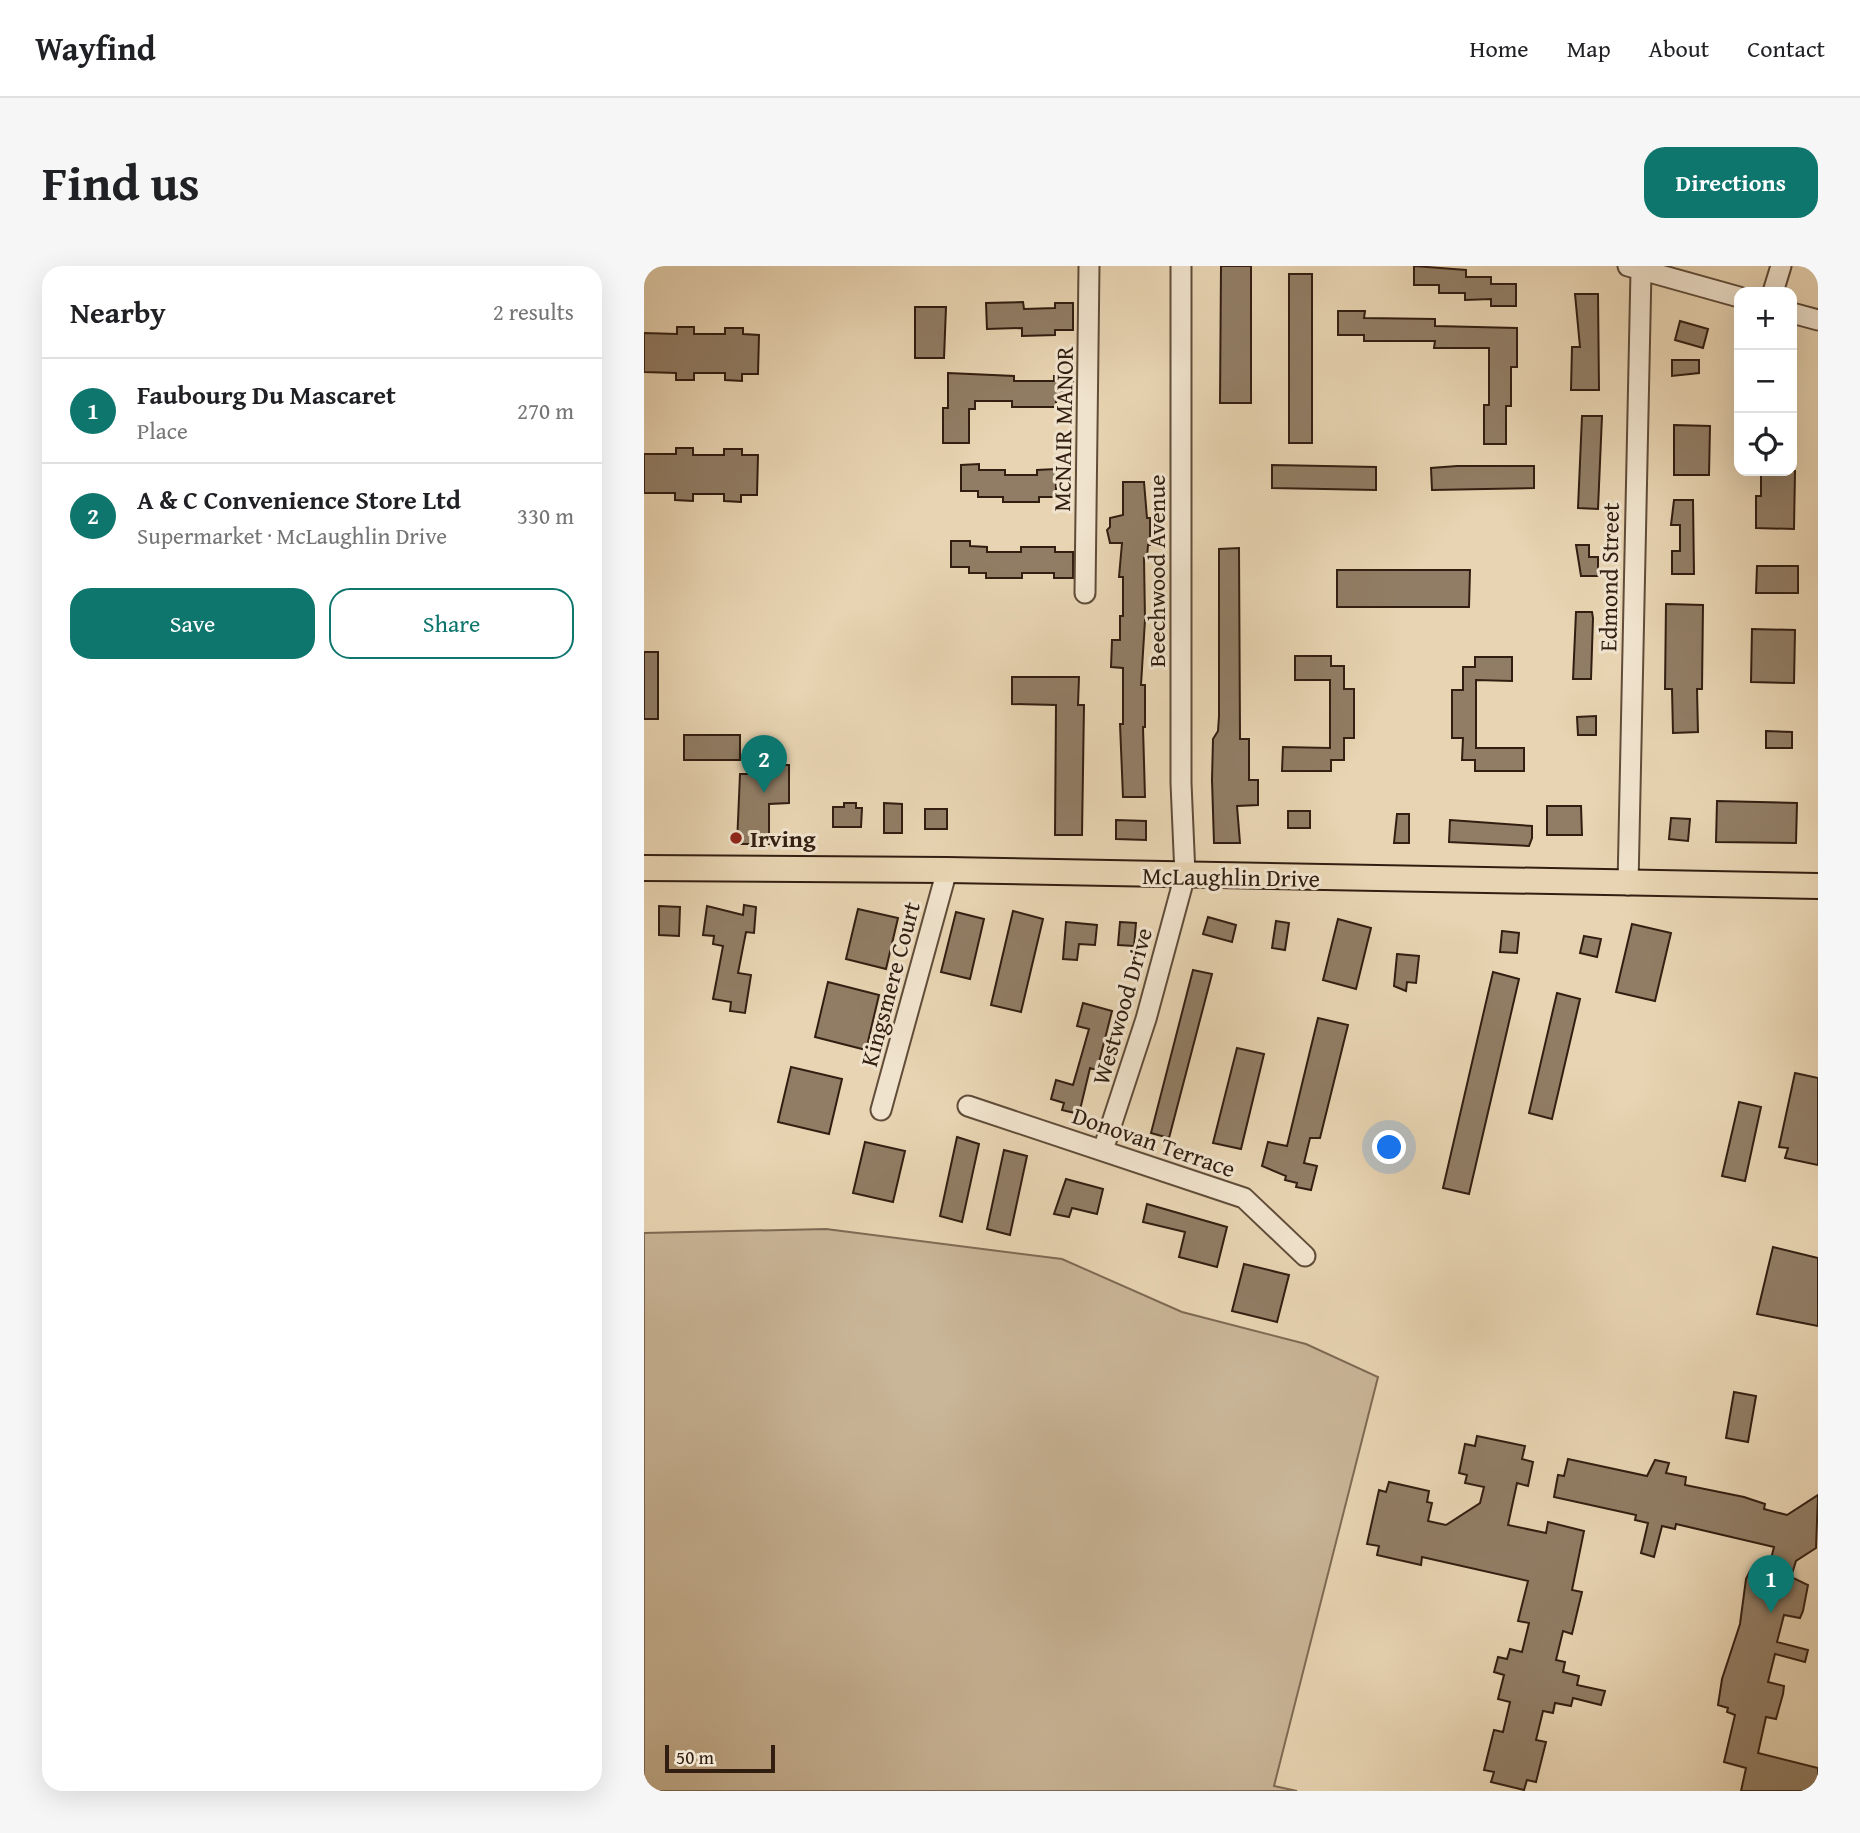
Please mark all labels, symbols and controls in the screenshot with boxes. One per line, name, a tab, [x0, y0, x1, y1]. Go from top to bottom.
text: Wayfind	[35, 24, 156, 72]
text: Home	[1470, 31, 1529, 66]
text: Map	[1567, 31, 1611, 66]
text: About	[1649, 31, 1709, 66]
text: Contact	[1747, 31, 1825, 66]
text: Find us	[42, 146, 200, 218]
button: Directions	[1644, 147, 1818, 218]
map controls	[1734, 287, 1797, 476]
button: +	[1734, 287, 1797, 350]
text: Nearby	[70, 290, 166, 334]
text: 2 results	[493, 295, 574, 328]
street label: McNAIR MANOR	[1044, 346, 1082, 512]
button: −	[1734, 350, 1797, 413]
text: Faubourg Du Mascaret	[137, 375, 396, 414]
text: 1	[87, 394, 99, 427]
text: 270 m	[517, 394, 574, 427]
button: locate	[1734, 413, 1797, 476]
text: Place	[137, 414, 188, 447]
street label: Beechwood Avenue	[1139, 475, 1174, 667]
text: A & C Convenience Store Ltd	[137, 480, 461, 519]
text: 2	[87, 499, 99, 532]
text: 330 m	[517, 499, 574, 532]
street label: Edmond Street	[1590, 502, 1628, 652]
text: Supermarket · McLaughlin Drive	[137, 519, 447, 552]
button: Save	[70, 588, 315, 659]
button: Share	[329, 588, 574, 659]
pin: 2	[741, 735, 787, 793]
place label: Irving	[750, 821, 816, 856]
marker: Irving	[728, 830, 744, 846]
street label: McLaughlin Drive	[1142, 858, 1320, 896]
street label: Kingsmere Court	[851, 897, 929, 1070]
street label: Westwood Drive	[1083, 923, 1161, 1089]
street label: Donovan Terrace	[1068, 1098, 1240, 1186]
your location	[1372, 1130, 1406, 1164]
pin: 1	[1748, 1555, 1794, 1613]
scale bar	[665, 1742, 775, 1774]
text: 50 m	[676, 1743, 714, 1771]

